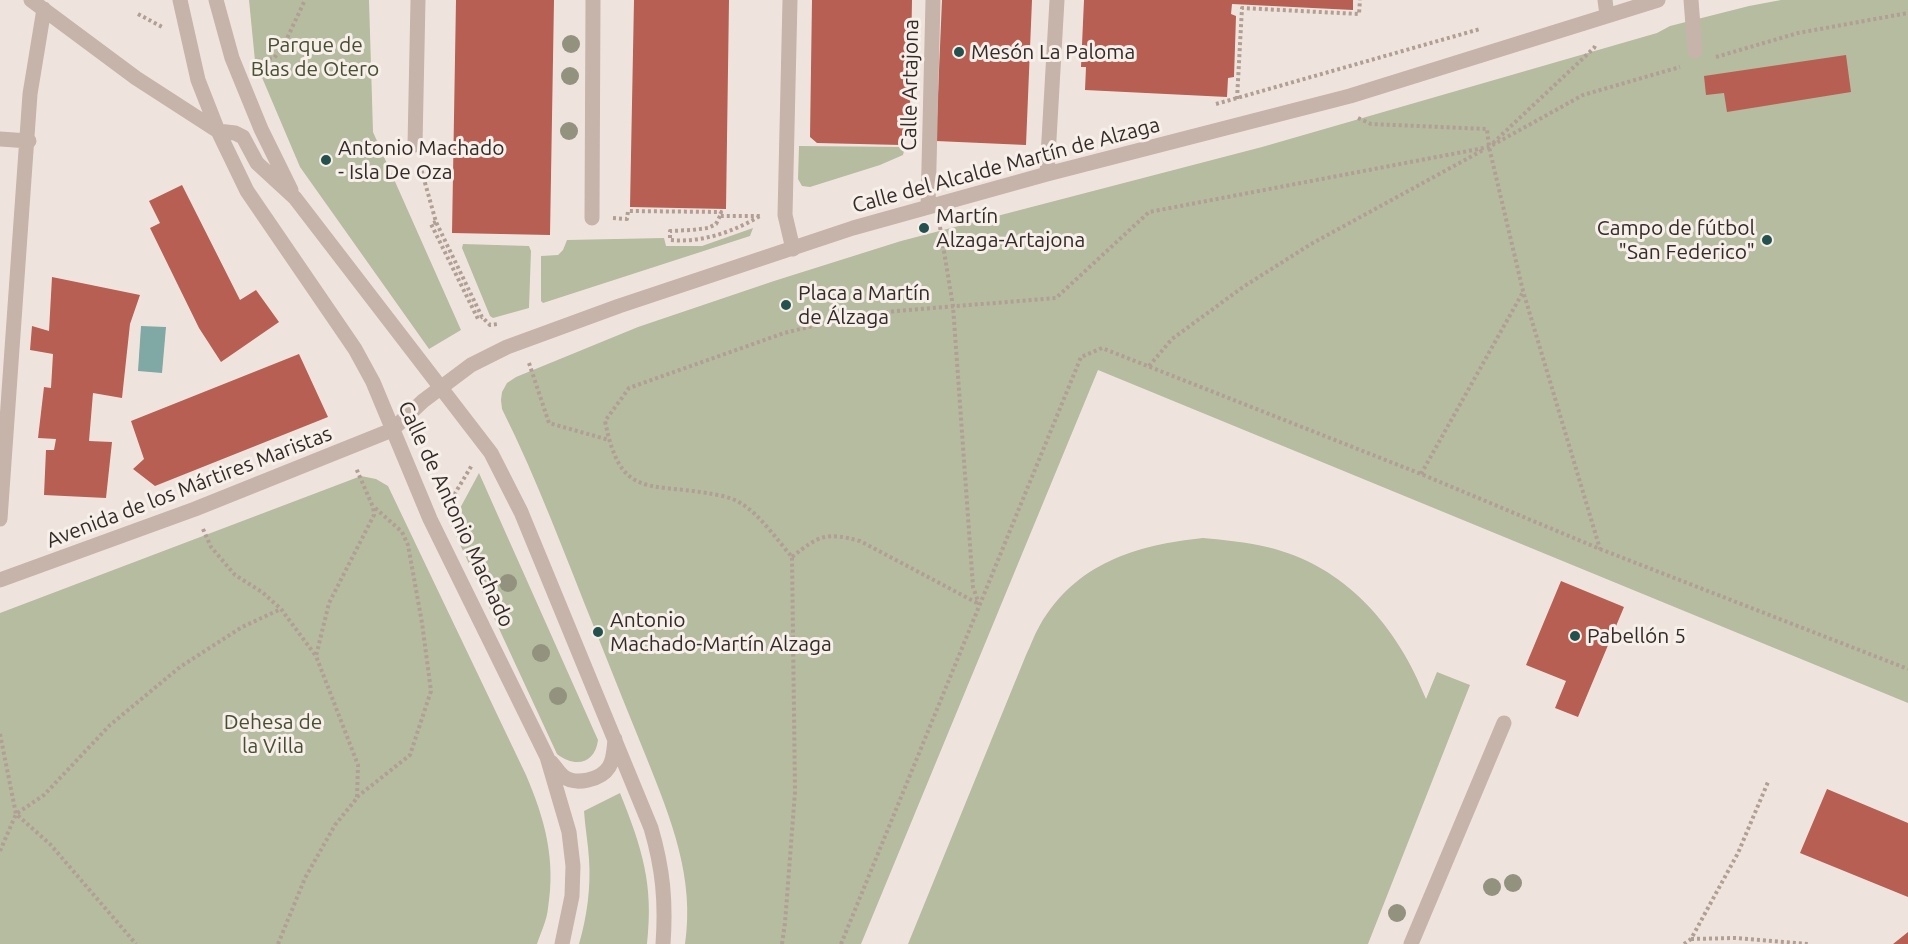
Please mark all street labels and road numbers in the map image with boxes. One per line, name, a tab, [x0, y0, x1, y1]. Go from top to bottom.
street label: Calle Artajona	[896, 19, 924, 151]
street label: Calle del Alcalde Martín de Alzaga	[849, 112, 1163, 218]
street label: Calle de Antonio Machado	[393, 397, 519, 631]
street label: Avenida de los Mártires Maristas	[43, 421, 335, 553]

